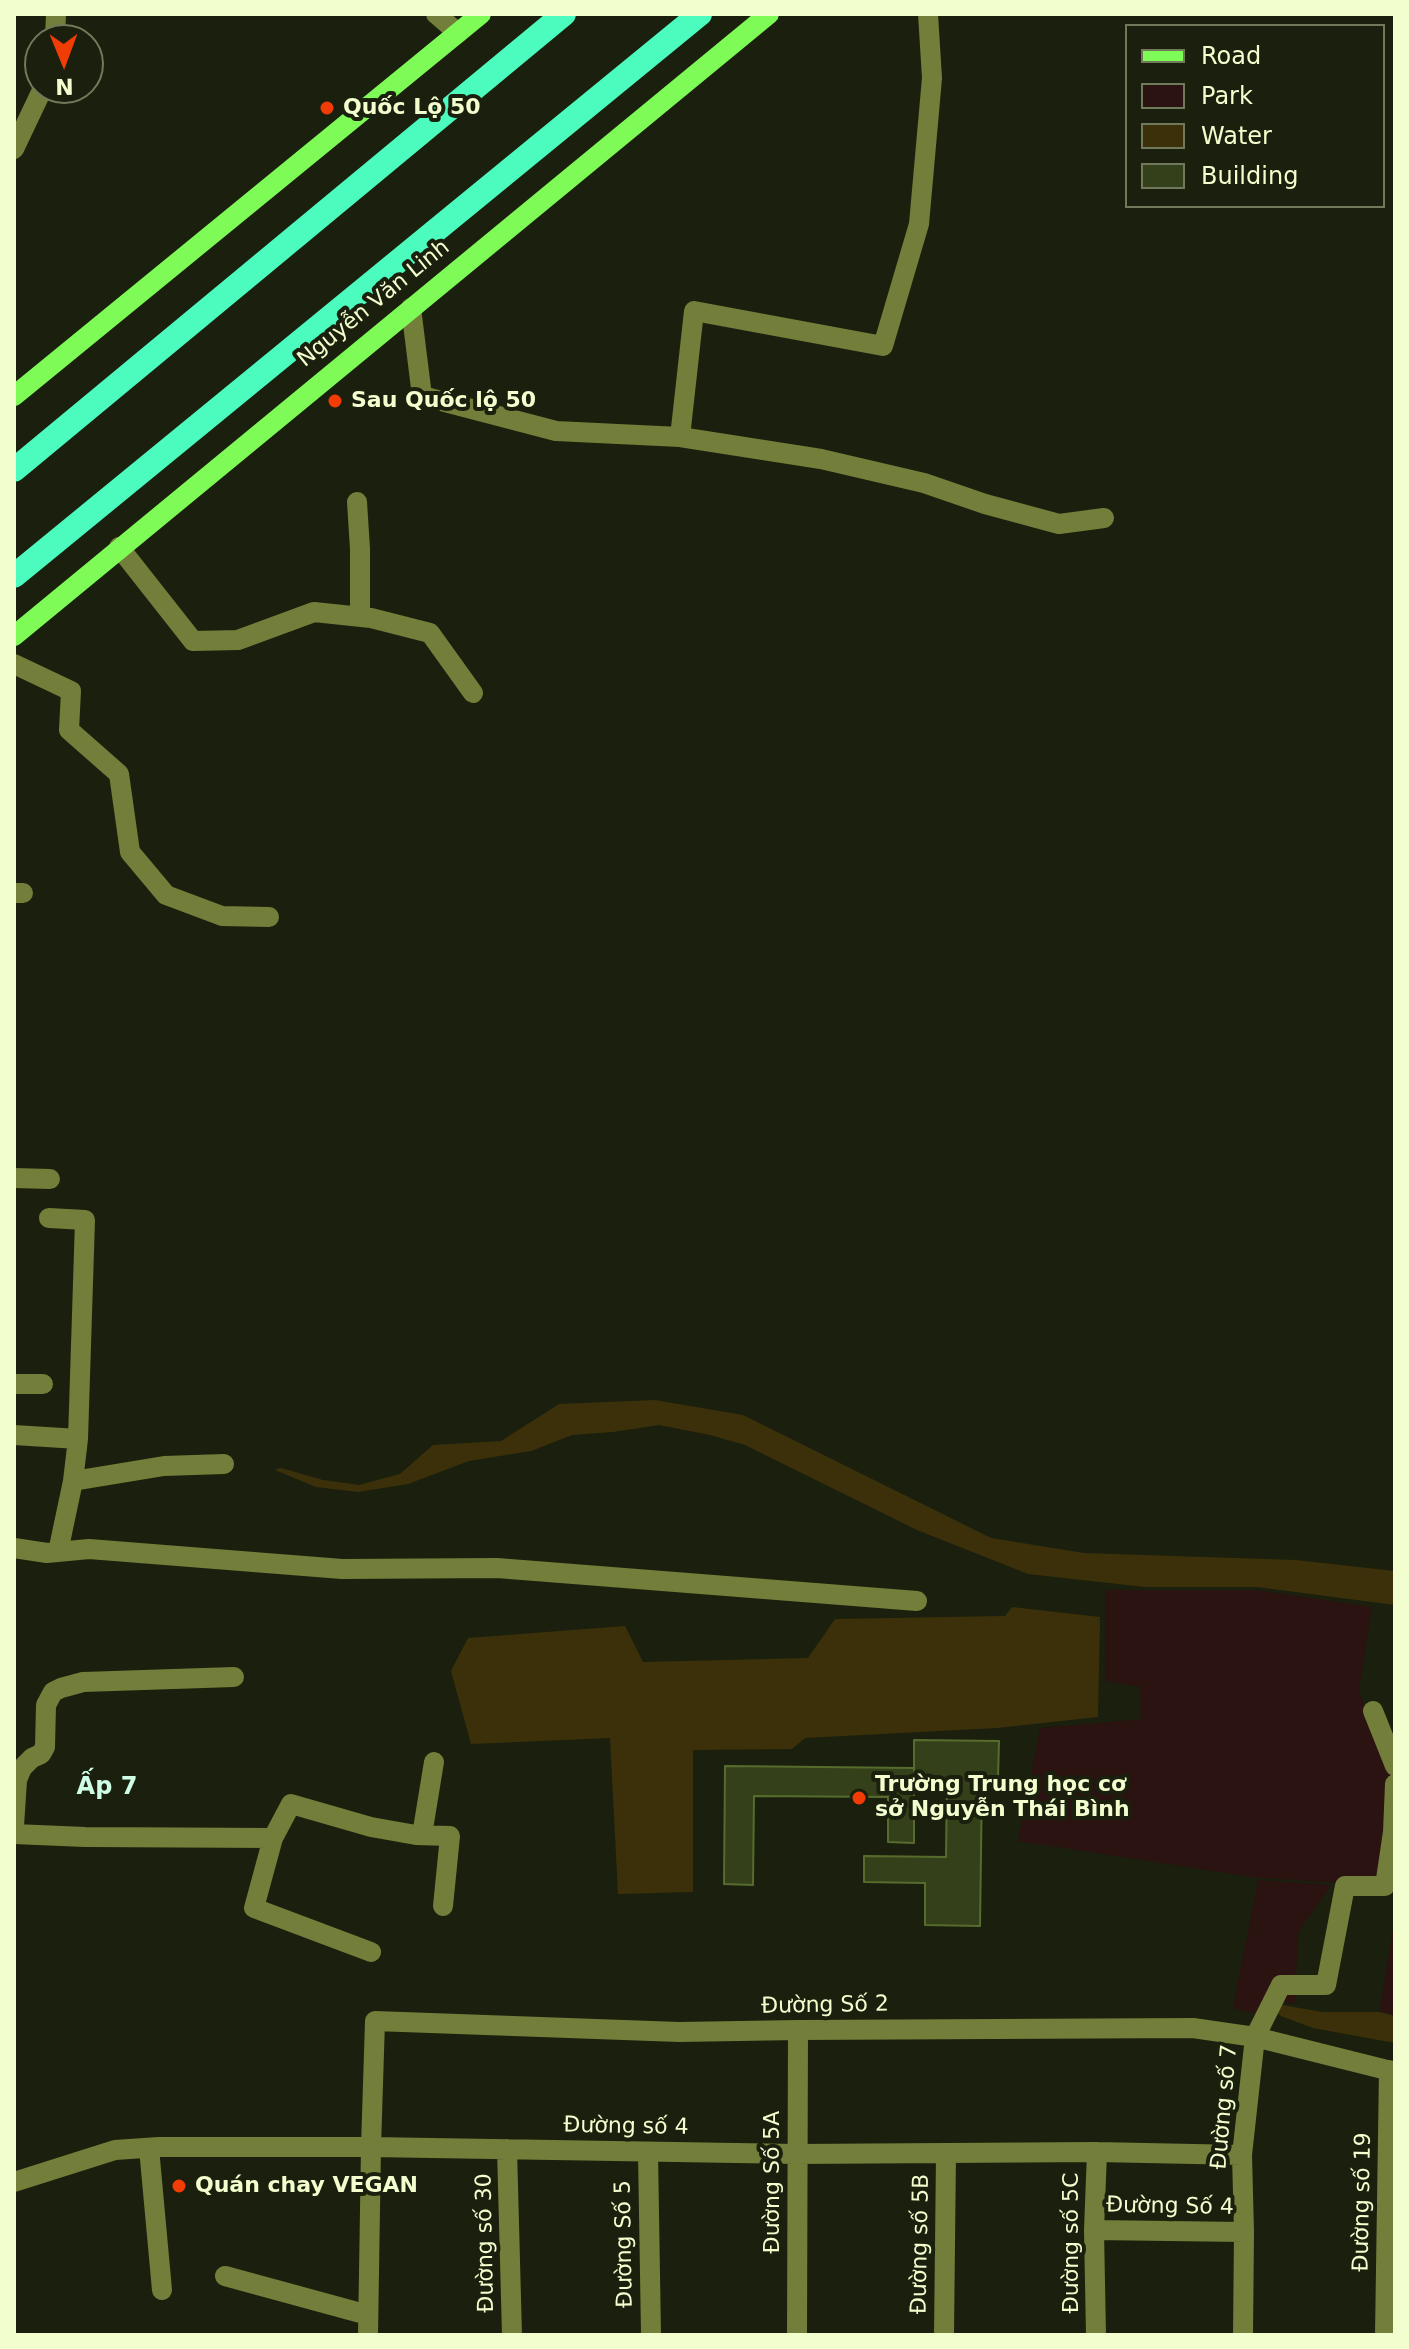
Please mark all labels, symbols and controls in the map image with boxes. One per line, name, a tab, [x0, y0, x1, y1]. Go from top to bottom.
north arrow	[24, 24, 104, 104]
legend	[1125, 24, 1385, 208]
text: Road	[1201, 42, 1261, 70]
text: N	[55, 74, 74, 99]
text: Park	[1201, 82, 1253, 110]
place label: Quốc Lộ 50	[343, 95, 481, 121]
marker: Quốc Lộ 50	[318, 99, 336, 117]
text: Water	[1201, 122, 1272, 150]
text: Building	[1201, 162, 1298, 190]
street label: Nguyễn Văn Linh	[293, 235, 455, 373]
place label: Sau Quốc lộ 50	[351, 388, 536, 414]
marker: Sau Quốc lộ 50	[326, 392, 344, 410]
place label: Trường Trung học cơ sở Nguyễn Thái Bình	[875, 1772, 1130, 1824]
district label: Ấp 7	[77, 1774, 137, 1802]
marker: Trường Trung học cơ sở Nguyễn Thái Bình	[850, 1789, 868, 1807]
street label: Đường Số 2	[761, 1992, 889, 2020]
street label: Đường số 7	[1206, 2043, 1244, 2171]
street label: Đường Số 5A	[760, 2111, 786, 2253]
street label: Đường số 4	[563, 2113, 689, 2141]
street label: Đường số 19	[1349, 2132, 1377, 2272]
place label: Quán chay VEGAN	[195, 2173, 418, 2199]
street label: Đường số 30	[472, 2173, 500, 2313]
street label: Đường số 5C	[1059, 2173, 1085, 2313]
street label: Đường số 5B	[907, 2174, 935, 2314]
marker: Quán chay VEGAN	[170, 2177, 188, 2195]
street label: Đường Số 5	[611, 2180, 639, 2308]
street label: Đường Số 4	[1106, 2193, 1234, 2221]

